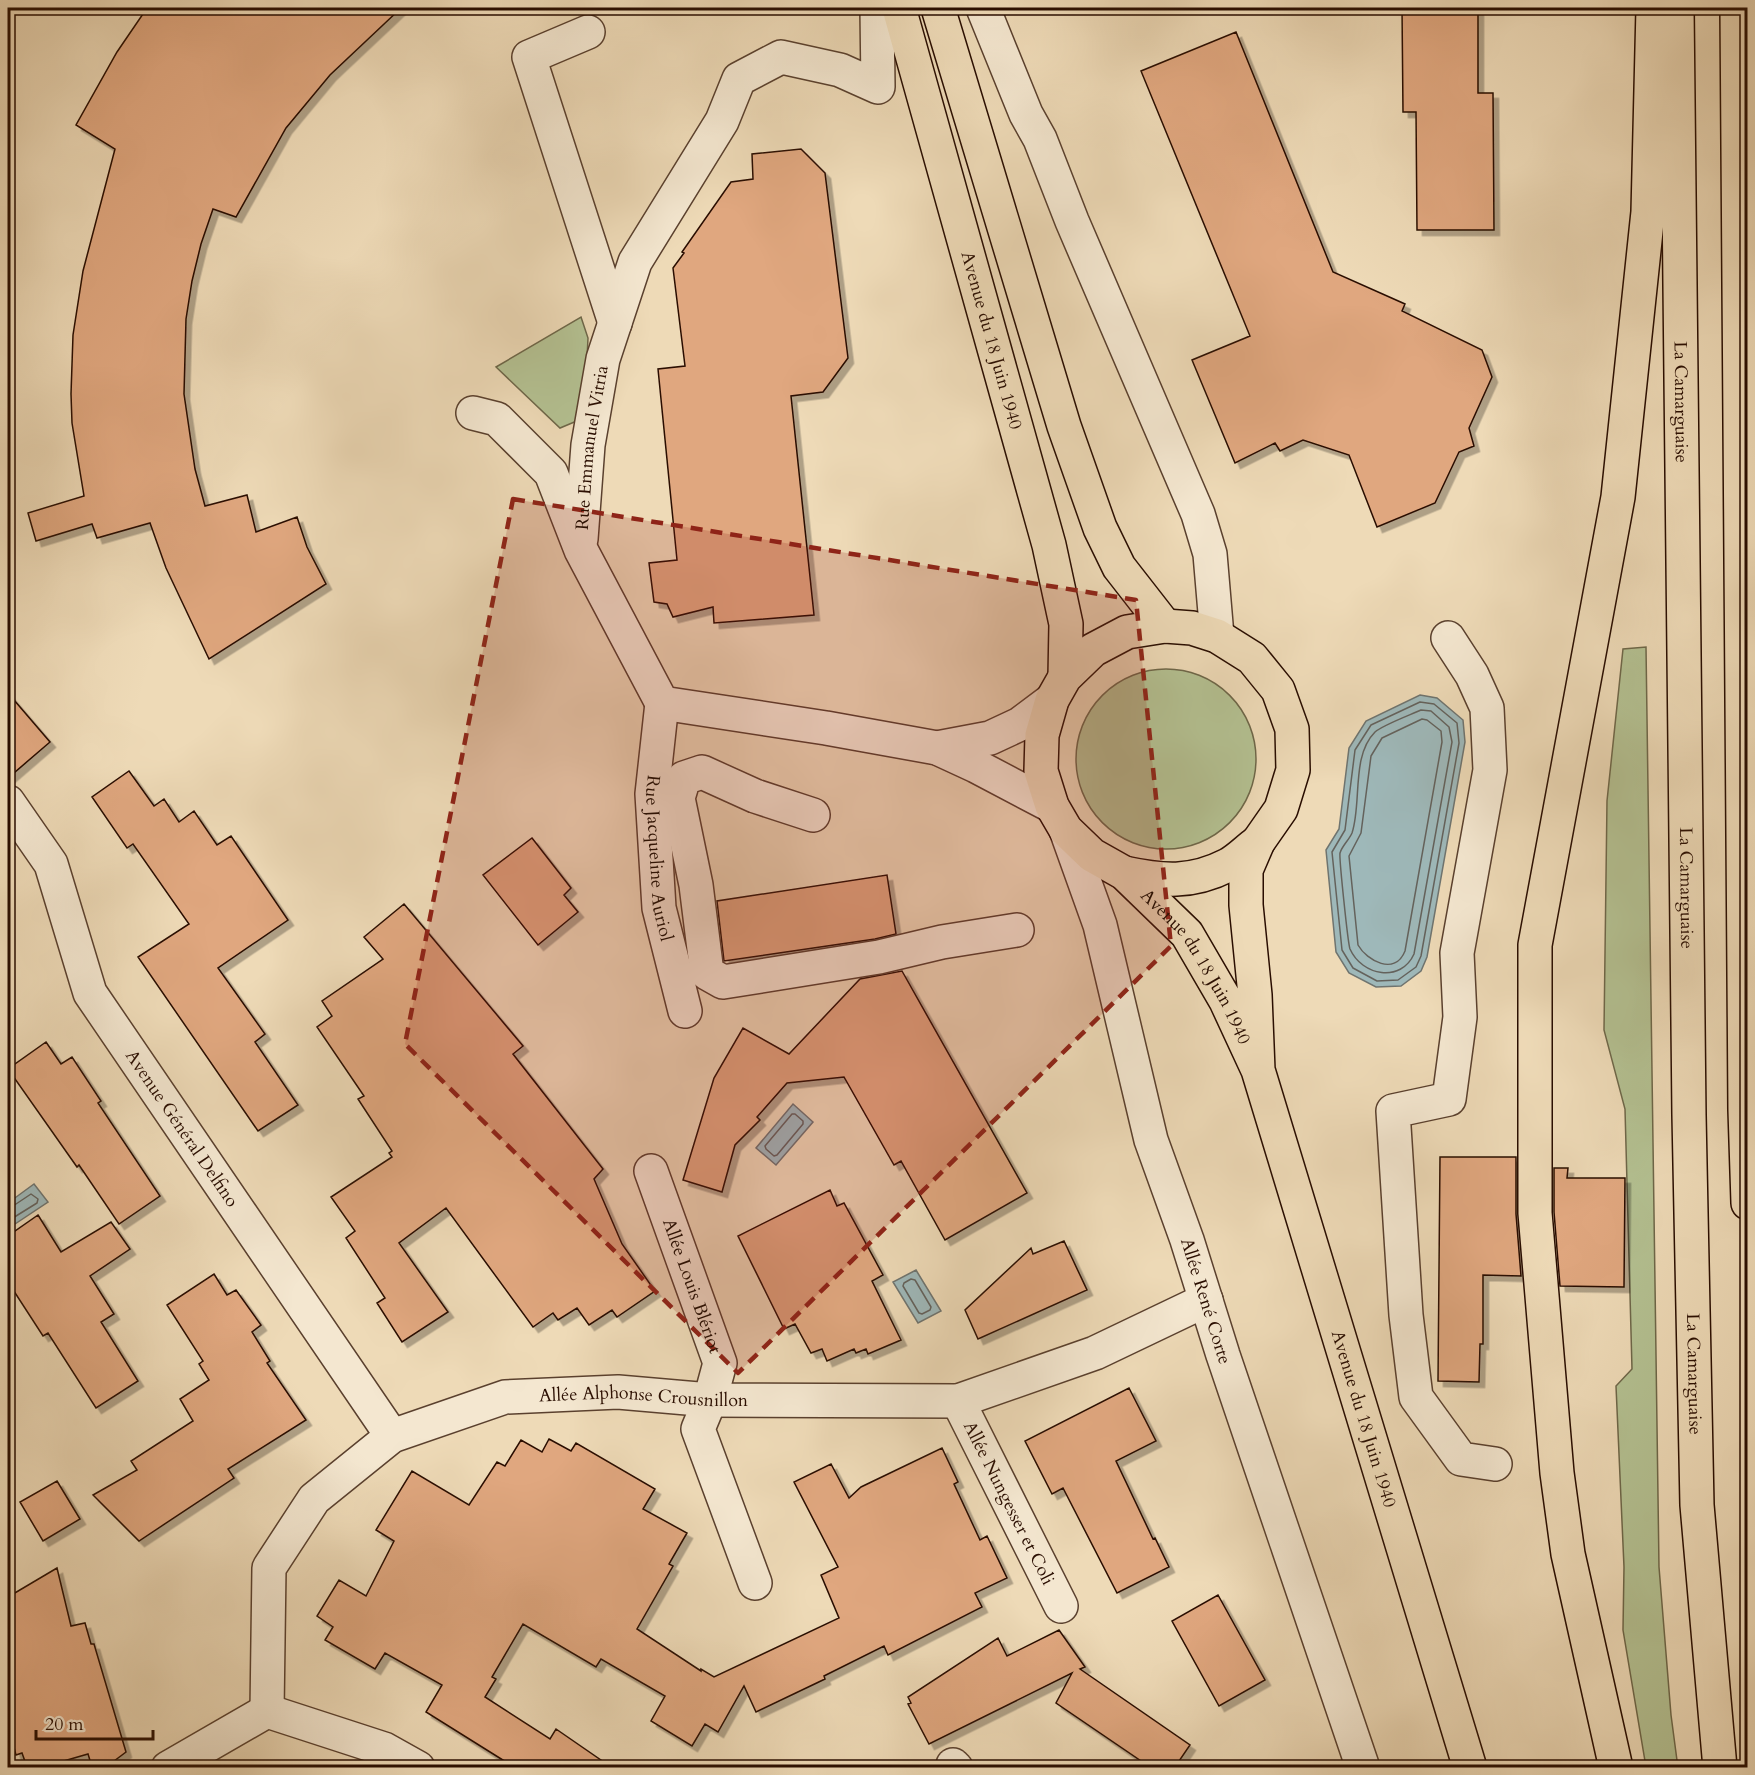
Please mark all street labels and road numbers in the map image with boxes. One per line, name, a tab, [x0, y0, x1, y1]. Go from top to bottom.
street label: Avenue du 18 Juin 1940	[955, 248, 1028, 432]
street label: La Camarguaise	[1668, 341, 1694, 463]
street label: Rue Emmanuel Vitria	[570, 363, 615, 531]
street label: Rue Jacqueline Auriol	[639, 774, 679, 944]
street label: La Camarguaise	[1673, 827, 1699, 949]
street label: Avenue du 18 Juin 1940	[1135, 884, 1256, 1049]
street label: Avenue Général Delfino	[119, 1045, 245, 1212]
street label: Allée Louis Blériot	[656, 1215, 728, 1357]
street label: Allée René Corte	[1174, 1235, 1237, 1368]
street label: La Camarguaise	[1680, 1313, 1708, 1435]
street label: Avenue du 18 Juin 1940	[1325, 1327, 1402, 1511]
street label: Allée Alphonse Crousnillon	[538, 1380, 749, 1413]
street label: Allée Nungesser et Coli	[957, 1417, 1060, 1589]

